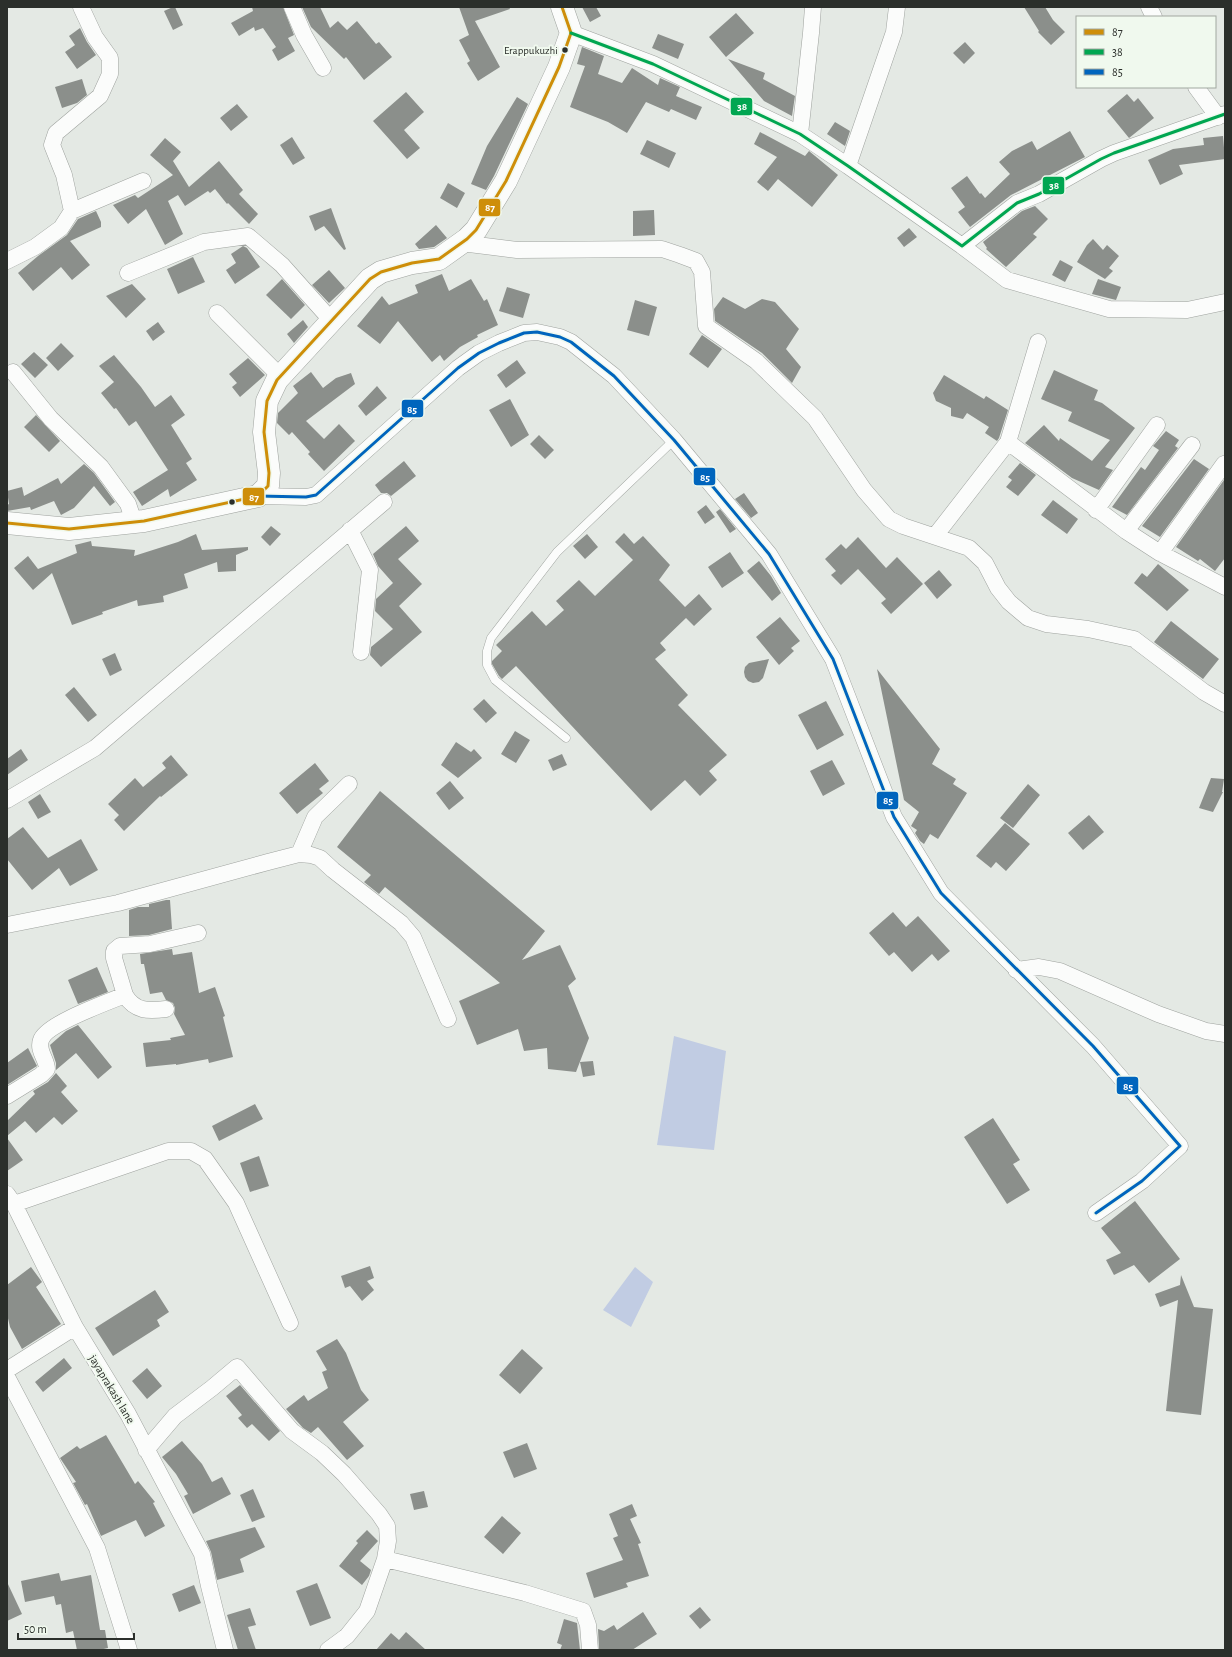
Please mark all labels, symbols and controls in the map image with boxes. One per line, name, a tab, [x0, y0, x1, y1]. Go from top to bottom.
legend	[1076, 16, 1216, 88]
text: 87	[1112, 26, 1123, 38]
place label: Erappukuzhi	[504, 45, 558, 56]
marker: Erappukuzhi	[560, 45, 570, 55]
text: 38	[1112, 46, 1123, 58]
text: 85	[1112, 66, 1123, 78]
line badge: 38	[730, 97, 753, 116]
text: 38	[737, 101, 747, 112]
line badge: 38	[1042, 176, 1065, 195]
text: 38	[1049, 180, 1059, 191]
line badge: 87	[478, 198, 501, 217]
text: 87	[485, 202, 495, 213]
line badge: 85	[401, 399, 424, 418]
text: 85	[407, 404, 417, 415]
line badge: 85	[693, 467, 716, 486]
text: 85	[700, 472, 710, 483]
line badge: 87	[242, 487, 265, 506]
text: 87	[249, 492, 259, 503]
unlabelled marker	[227, 497, 237, 507]
line badge: 85	[876, 791, 899, 810]
text: 85	[883, 795, 893, 806]
line badge: 85	[1116, 1076, 1139, 1095]
text: 85	[1123, 1081, 1133, 1092]
street label: jayaprakash lane	[86, 1353, 137, 1426]
scale bar	[18, 1615, 134, 1641]
text: 50 m	[24, 1623, 47, 1635]

